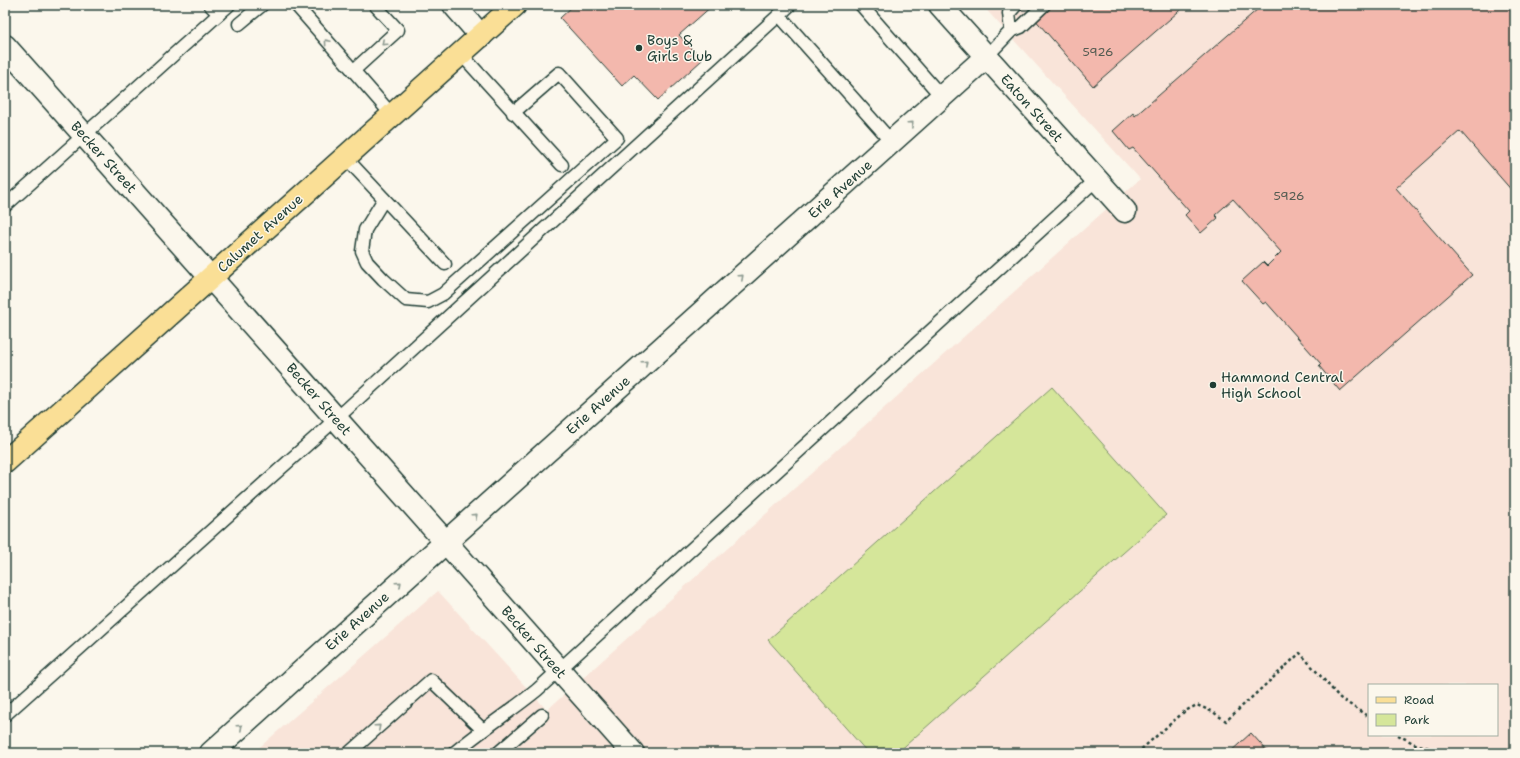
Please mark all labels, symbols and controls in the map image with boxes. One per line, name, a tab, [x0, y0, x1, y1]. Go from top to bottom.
place label: Boys & Girls Club	[647, 31, 712, 65]
one-way arrow	[382, 38, 389, 45]
one-way arrow	[325, 39, 332, 46]
marker: Boys & Girls Club	[634, 43, 644, 53]
house number: 5926	[1083, 44, 1113, 60]
street label: Eaton Street	[997, 70, 1067, 146]
street label: Becker Street	[67, 117, 141, 197]
one-way arrow	[906, 122, 914, 129]
street label: Erie Avenue	[804, 155, 876, 223]
house number: 5926	[1274, 188, 1304, 204]
street label: Calumet Avenue	[213, 190, 307, 276]
one-way arrow	[737, 274, 744, 281]
street label: Becker Street	[283, 359, 355, 439]
one-way arrow	[640, 361, 647, 368]
place label: Hammond Central High School	[1221, 368, 1344, 402]
street label: Erie Avenue	[562, 371, 634, 439]
marker: Hammond Central High School	[1208, 380, 1218, 390]
one-way arrow	[470, 513, 478, 520]
one-way arrow	[394, 582, 401, 589]
street label: Erie Avenue	[321, 587, 393, 655]
street label: Becker Street	[498, 602, 570, 682]
legend	[1368, 684, 1498, 736]
text: Road	[1404, 692, 1435, 708]
text: Park	[1404, 712, 1430, 728]
one-way arrow	[373, 724, 381, 732]
one-way arrow	[235, 725, 242, 732]

